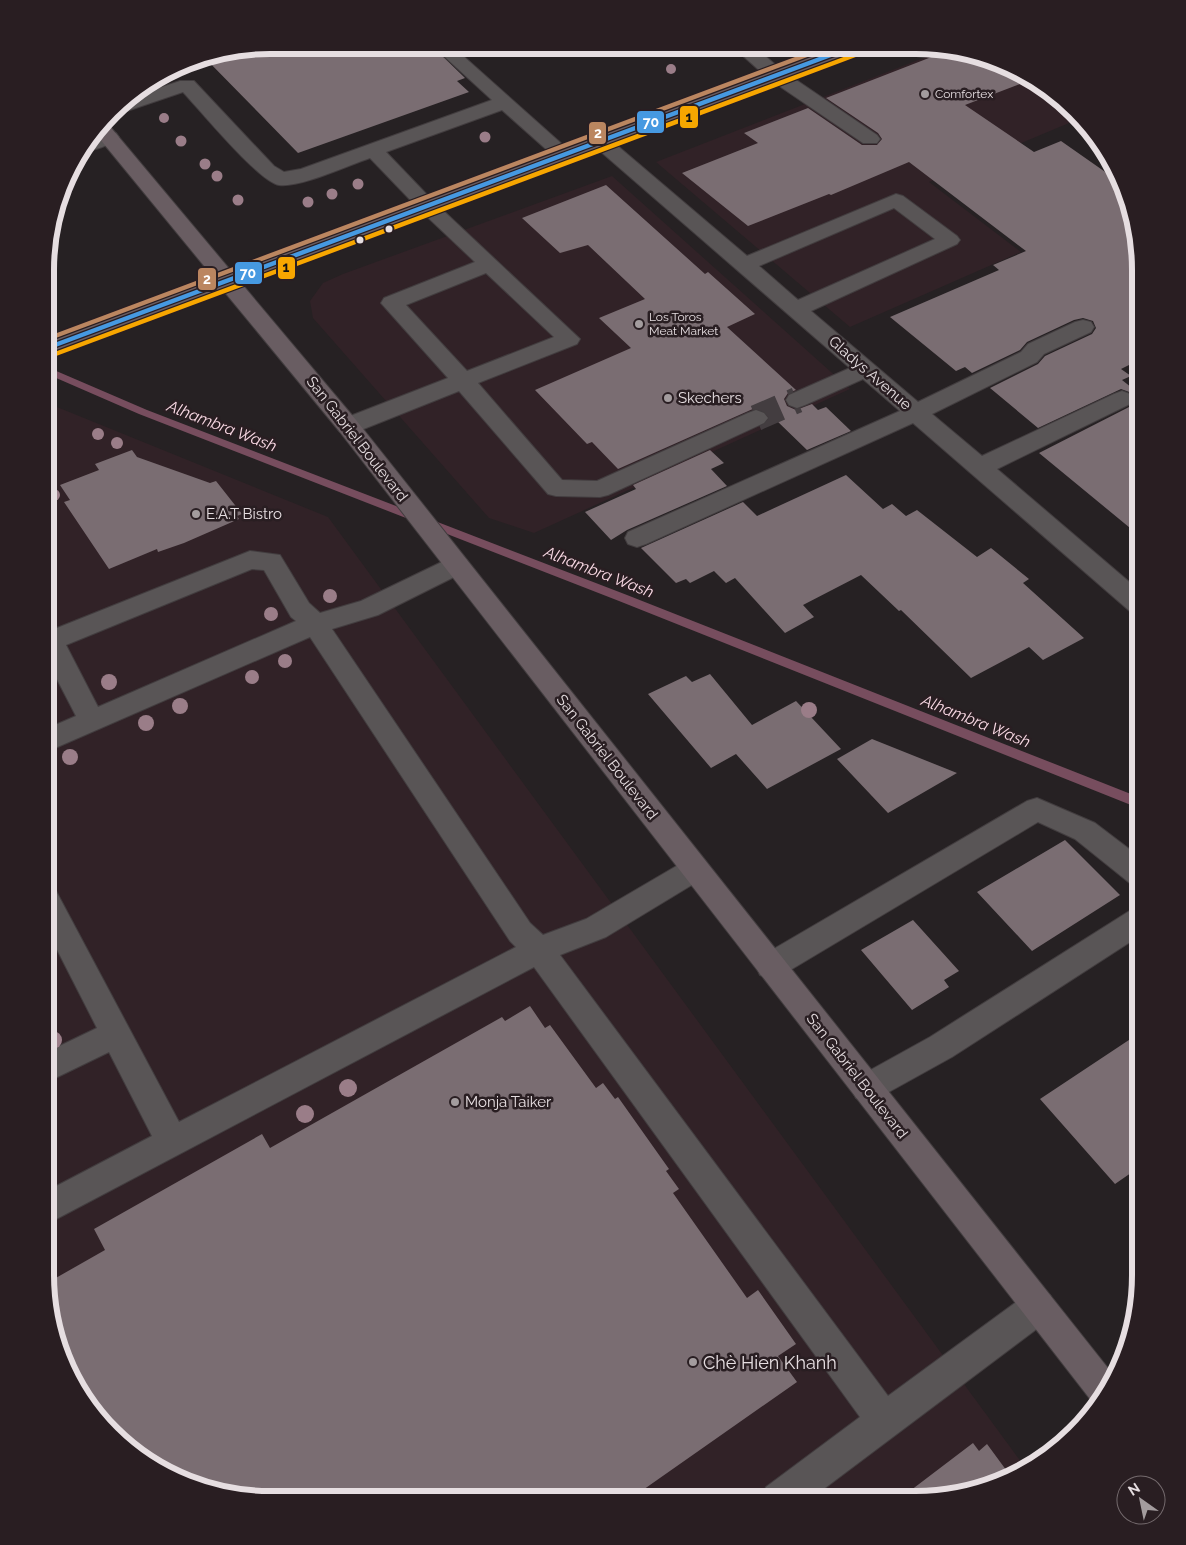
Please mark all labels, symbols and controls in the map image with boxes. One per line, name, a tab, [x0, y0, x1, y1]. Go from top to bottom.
place label: Comfortex	[935, 87, 993, 101]
marker: Comfortex	[919, 88, 931, 100]
line badge: 1	[679, 105, 699, 129]
text: 1	[686, 109, 693, 125]
line badge: 70	[636, 110, 665, 134]
text: 70	[643, 114, 659, 130]
line badge: 2	[588, 121, 607, 145]
text: 2	[594, 125, 602, 141]
unlabelled marker	[384, 224, 394, 234]
unlabelled marker	[355, 235, 365, 245]
line badge: 1	[277, 256, 296, 280]
text: 1	[283, 259, 290, 275]
line badge: 70	[234, 261, 263, 285]
text: 70	[240, 265, 256, 281]
line badge: 2	[197, 267, 217, 291]
text: 2	[203, 271, 211, 287]
place label: Los Toros Meat Market	[649, 310, 718, 338]
marker: Los Toros Meat Market	[633, 318, 645, 330]
street label: Gladys Avenue	[825, 332, 915, 414]
street label: San Gabriel Boulevard	[303, 373, 411, 505]
place label: Skechers	[678, 389, 742, 407]
marker: Skechers	[662, 392, 674, 404]
water label: Alhambra Wash	[164, 396, 280, 456]
place label: E.A.T Bistro	[206, 505, 282, 523]
marker: E.A.T Bistro	[190, 508, 202, 520]
water label: Alhambra Wash	[541, 542, 657, 602]
water label: Alhambra Wash	[918, 690, 1033, 752]
street label: San Gabriel Boulevard	[553, 691, 661, 823]
street label: San Gabriel Boulevard	[803, 1010, 911, 1142]
place label: Monja Taiker	[465, 1093, 552, 1111]
marker: Monja Taiker	[449, 1096, 461, 1108]
place label: Chè Hien Khanh	[703, 1352, 837, 1373]
marker: Chè Hien Khanh	[687, 1356, 699, 1368]
north arrow	[1116, 1475, 1166, 1525]
text: N	[1125, 1479, 1143, 1499]

